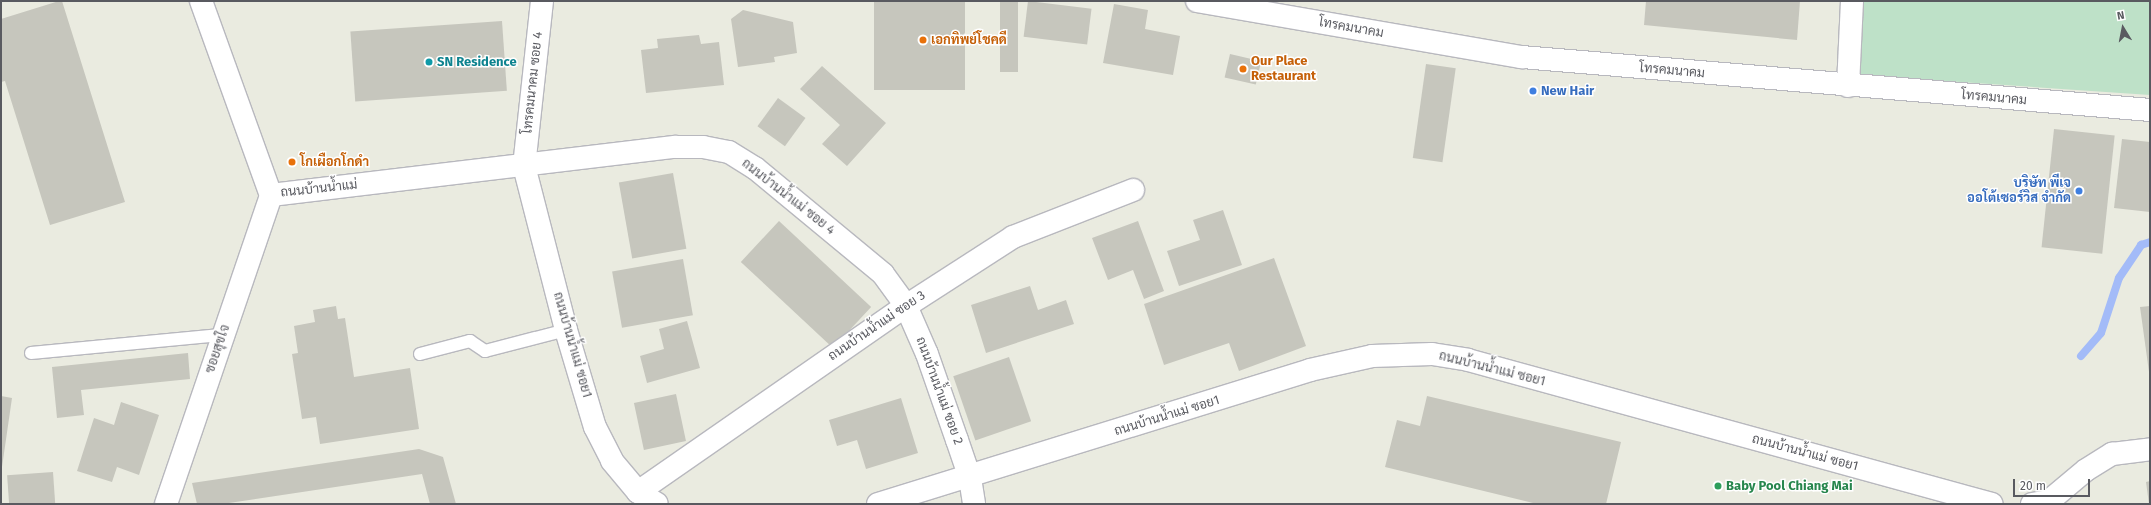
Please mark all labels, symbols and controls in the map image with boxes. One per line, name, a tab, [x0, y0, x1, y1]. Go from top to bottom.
north arrow	[2103, 8, 2143, 48]
text: N	[2116, 9, 2126, 23]
street label: โทรคมนาคม	[1317, 15, 1385, 41]
street label: โทรคมนาคม ซอย 4	[520, 31, 546, 135]
place label: เอกทิพย์โชคดี	[931, 32, 1007, 48]
marker: เอกทิพย์โชคดี	[918, 35, 928, 45]
place label: SN Residence	[437, 54, 517, 70]
place label: Our Place Restaurant	[1251, 54, 1316, 85]
marker: SN Residence	[424, 57, 434, 67]
street label: โทรคมนาคม	[1638, 60, 1706, 82]
marker: Our Place Restaurant	[1238, 64, 1248, 74]
place label: New Hair	[1541, 83, 1594, 99]
marker: New Hair	[1528, 86, 1538, 96]
street label: โทรคมนาคม	[1960, 87, 2028, 109]
place label: โกเผือกโกดำ	[300, 154, 369, 170]
street label: ถนนบ้านน้ำแม่ ซอย 4	[738, 156, 838, 238]
marker: โกเผือกโกดำ	[287, 157, 297, 167]
place label: บริษัท พีเจ ออโต้เซอร์วิส จำกัด	[1967, 176, 2071, 207]
street label: ถนนบ้านน้ำแม่	[280, 177, 358, 201]
marker: บริษัท พีเจ ออโต้เซอร์วิส จำกัด	[2074, 186, 2084, 196]
street label: ถนนบ้านน้ำแม่ ซอย 3	[826, 288, 928, 364]
street label: ถนนบ้านน้ำแม่ ซอย1	[549, 290, 595, 400]
street label: ซอยสุขใจ	[202, 323, 234, 375]
street label: ถนนบ้านน้ำแม่ ซอย 2	[912, 335, 966, 447]
street label: ถนนบ้านน้ำแม่ ซอย1	[1437, 348, 1547, 390]
street label: ถนนบ้านน้ำแม่ ซอย1	[1112, 393, 1222, 439]
street label: ถนนบ้านน้ำแม่ ซอย1	[1750, 431, 1860, 475]
scale bar	[2015, 471, 2092, 497]
place label: Baby Pool Chiang Mai	[1726, 478, 1853, 494]
text: 20 m	[2020, 479, 2046, 493]
marker: Baby Pool Chiang Mai	[1713, 481, 1723, 491]

